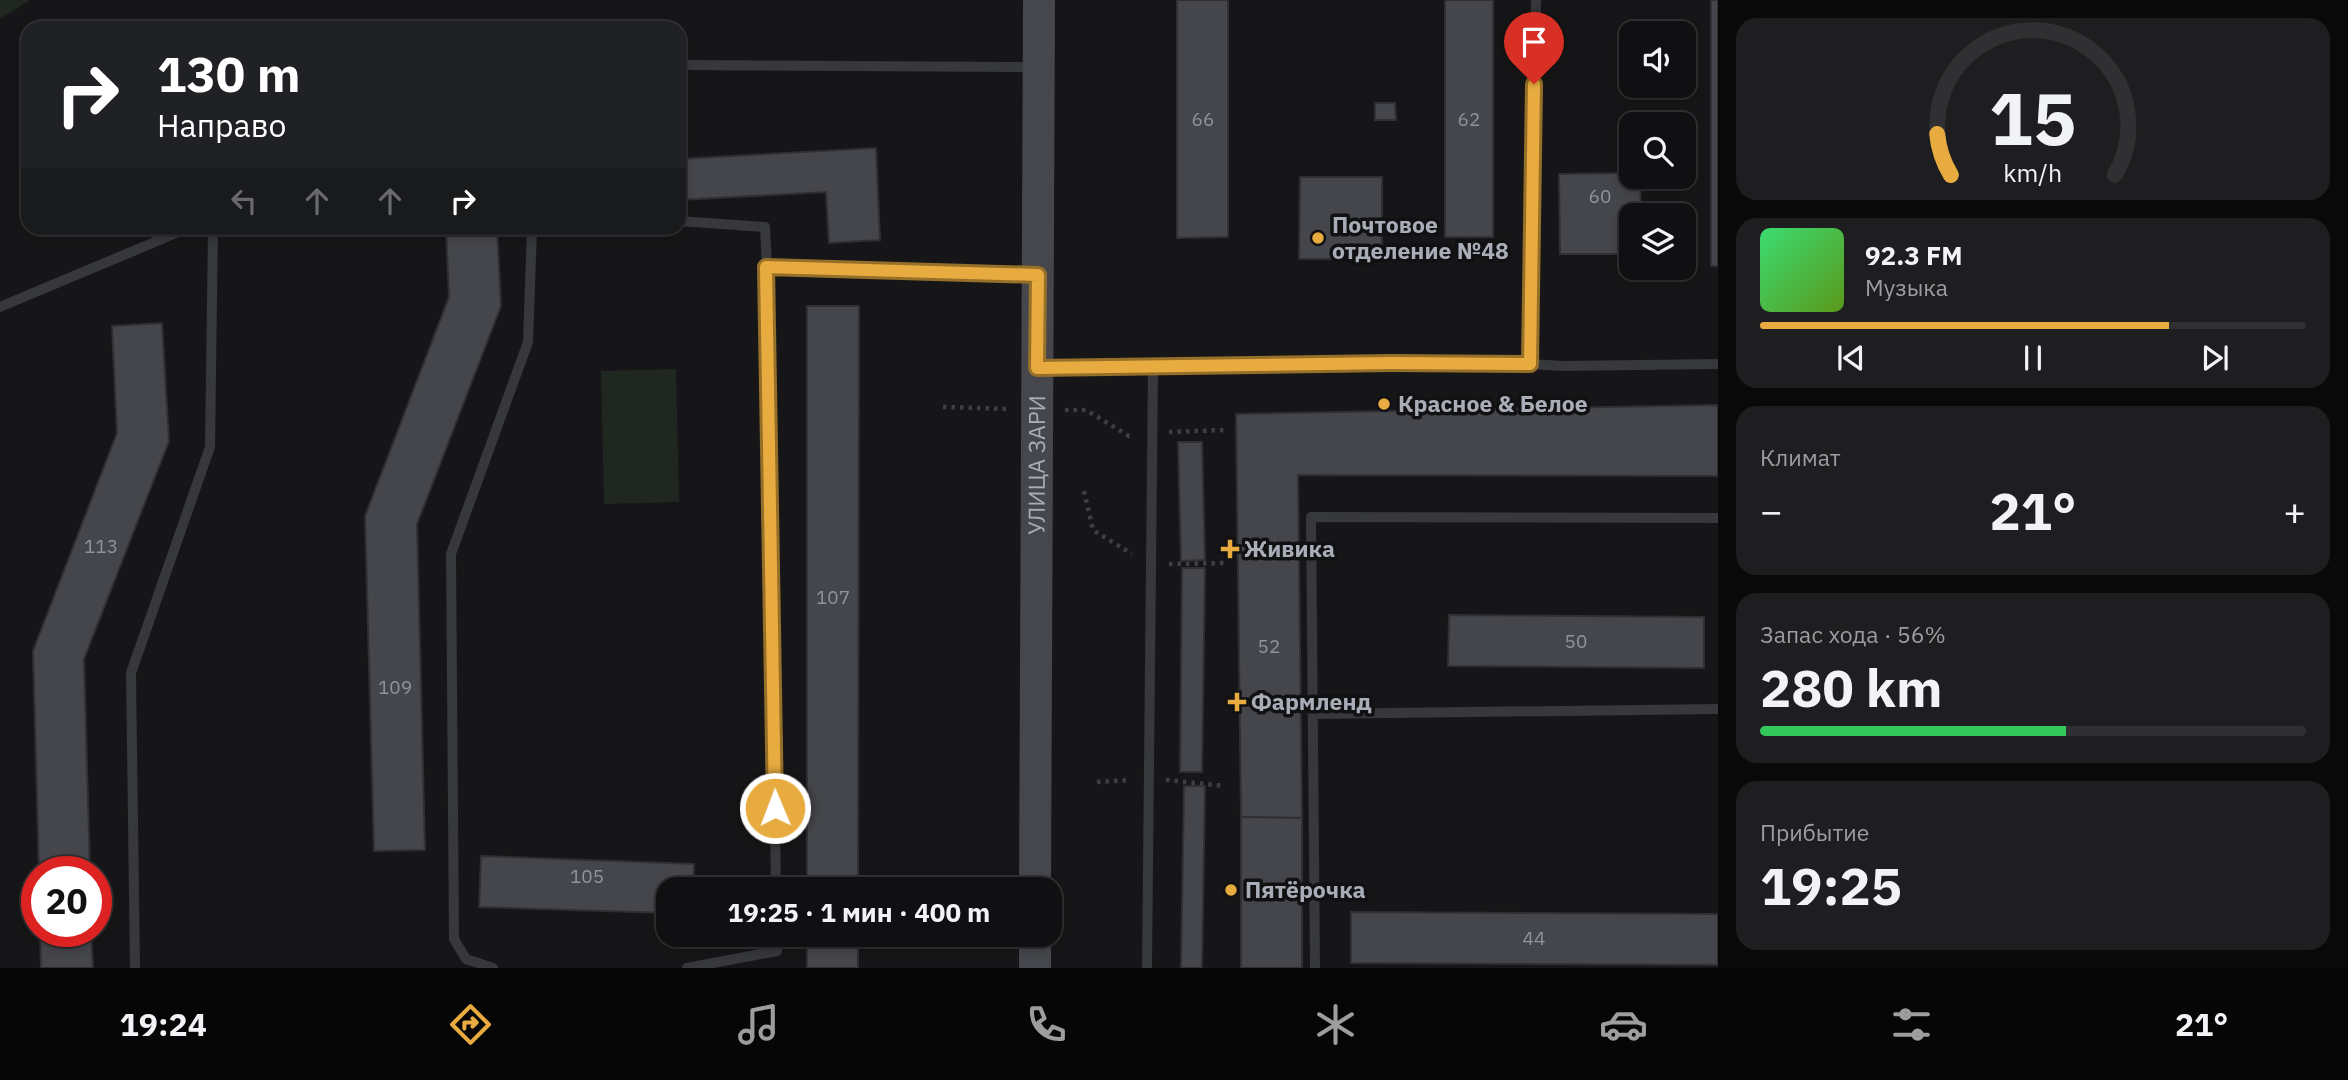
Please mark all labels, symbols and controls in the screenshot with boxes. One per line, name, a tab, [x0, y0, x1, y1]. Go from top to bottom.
pin	[1504, 12.0, 1564, 84]
map controls	[1619, 21, 1696, 280]
button: sound	[1619, 21, 1696, 98]
icon: arrive	[1515, 23, 1553, 61]
text: 130 m	[157, 42, 301, 105]
icon: right	[42, 49, 133, 140]
text: 15	[1989, 70, 2077, 165]
text: Направо	[157, 104, 286, 146]
house number: 66	[1192, 107, 1214, 131]
house number: 62	[1458, 107, 1480, 131]
button: search	[1619, 112, 1696, 189]
text: km/h	[2004, 156, 2062, 189]
icon: left	[225, 182, 263, 220]
icon: ahead	[298, 182, 336, 220]
icon: ahead	[371, 182, 409, 220]
icon: right	[444, 182, 482, 220]
house number: 60	[1589, 184, 1611, 208]
button: layers	[1619, 203, 1696, 280]
place label: Почтовое отделение №48	[1332, 209, 1509, 265]
marker: Почтовое отделение №48	[1310, 230, 1326, 246]
text: 92.3 FM	[1865, 238, 1963, 272]
text: Музыка	[1865, 272, 1948, 302]
icon: previous	[1832, 339, 1870, 377]
icon: pause	[2014, 339, 2052, 377]
icon: next	[2196, 339, 2234, 377]
place label: Красное & Белое	[1398, 388, 1588, 418]
street label: УЛИЦА ЗАРИ	[1021, 395, 1051, 535]
marker: Красное & Белое	[1376, 396, 1392, 412]
text: Климат	[1760, 442, 1841, 472]
text: 21°	[1990, 477, 2076, 544]
text: −	[1760, 486, 1783, 535]
text: +	[2283, 486, 2306, 535]
place label: Живика	[1244, 533, 1335, 563]
house number: 113	[84, 534, 118, 558]
marker: Живика	[1222, 541, 1238, 557]
house number: 107	[816, 585, 850, 609]
text: Запас хода · 56%	[1760, 619, 1946, 649]
house number: 50	[1565, 629, 1587, 653]
house number: 52	[1258, 634, 1280, 658]
text: 280 km	[1760, 654, 1942, 721]
house number: 109	[378, 675, 412, 699]
place label: Фармленд	[1251, 686, 1372, 716]
marker: Фармленд	[1229, 694, 1245, 710]
position arrow	[738, 771, 812, 845]
text: Прибытие	[1760, 817, 1869, 847]
text: 19:25	[1760, 852, 1902, 919]
speed limit sign: 20	[21, 856, 112, 947]
house number: 105	[570, 864, 604, 888]
place label: Пятёрочка	[1245, 874, 1366, 904]
marker: Пятёрочка	[1223, 882, 1239, 898]
text: 19:25 · 1 мин · 400 m	[728, 895, 990, 929]
house number: 44	[1523, 926, 1545, 950]
icon: directions	[446, 1000, 495, 1049]
icon: music	[734, 1000, 783, 1049]
icon: phone	[1022, 1000, 1071, 1049]
icon: climate	[1311, 1000, 1360, 1049]
icon: car	[1599, 1000, 1648, 1049]
icon: filters	[1887, 1000, 1936, 1049]
text: 19:24	[120, 1003, 207, 1045]
text: 21°	[2175, 1003, 2228, 1045]

